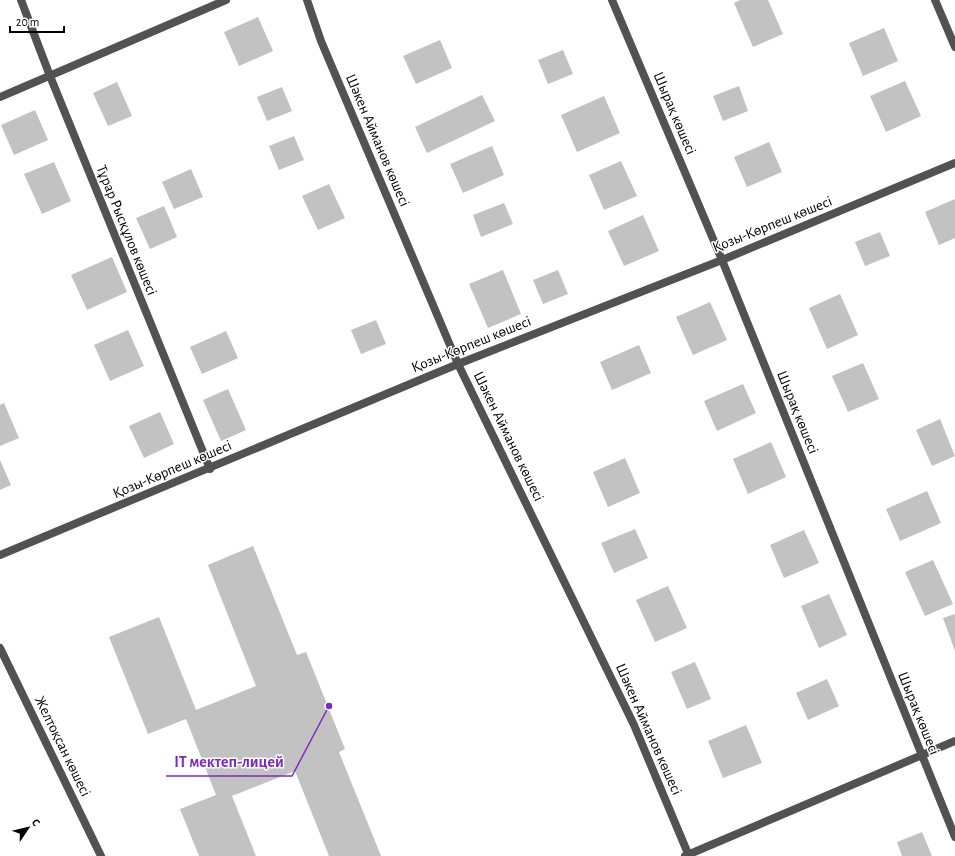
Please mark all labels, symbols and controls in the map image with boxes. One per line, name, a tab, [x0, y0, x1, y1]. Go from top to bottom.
scale bar	[10, 8, 64, 34]
text: 20 m	[16, 16, 39, 28]
street label: Шырақ көшесі	[650, 70, 699, 157]
street label: Шәкен Айманов көшесі	[343, 72, 412, 209]
street label: Тұрар Рысқұлов көшесі	[94, 163, 160, 297]
street label: Қозы-Көрпеш көшесі	[710, 194, 834, 255]
street label: Қозы-Көрпеш көшесі	[409, 314, 533, 375]
street label: Шырақ көшесі	[774, 368, 821, 456]
street label: Шәкен Айманов көшесі	[471, 369, 547, 504]
street label: Қозы-Көрпеш көшесі	[111, 438, 234, 501]
street label: Шәкен Айманов көшесі	[613, 661, 684, 797]
street label: Шырақ көшесі	[895, 669, 942, 757]
street label: Желтоқсан көшесі	[32, 694, 93, 799]
callout: IT мектеп-лицей	[166, 748, 292, 776]
text: IT мектеп-лицей	[174, 754, 284, 770]
north arrow	[8, 808, 48, 848]
text: С	[30, 817, 42, 828]

